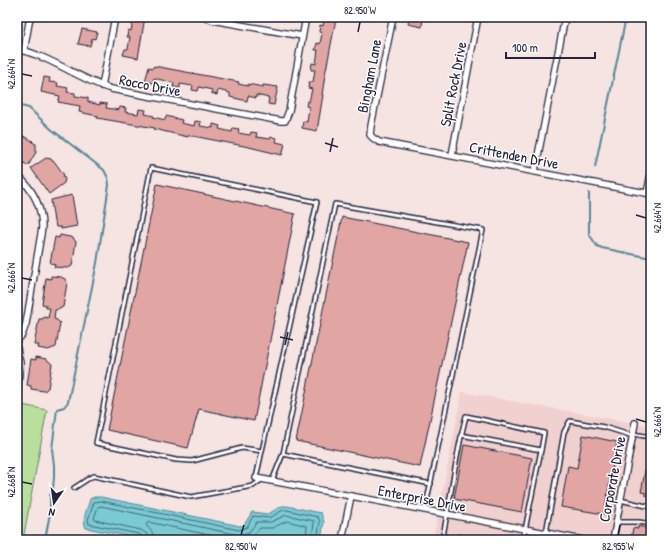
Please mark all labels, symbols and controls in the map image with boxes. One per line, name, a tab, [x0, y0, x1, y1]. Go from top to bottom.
text: 82.950°W	[344, 4, 377, 17]
scale bar	[506, 34, 595, 60]
street label: Bingham Lane	[352, 37, 386, 115]
text: 100 m	[512, 39, 538, 56]
street label: Split Rock Drive	[435, 40, 472, 128]
text: 42.664°N	[5, 59, 18, 89]
street label: Rocco Drive	[117, 69, 183, 101]
street label: Crittenden Drive	[467, 136, 561, 174]
text: 42.664°N	[651, 203, 664, 233]
text: 42.666°N	[5, 263, 18, 293]
text: 42.666°N	[651, 407, 664, 437]
street label: Corporate Drive	[593, 434, 631, 524]
text: 42.668°N	[5, 467, 18, 497]
street label: Enterprise Drive	[376, 479, 468, 517]
north arrow	[34, 483, 74, 523]
text: N	[47, 505, 56, 520]
text: 82.950°W	[225, 540, 258, 553]
text: 82.955°W	[602, 540, 635, 553]

